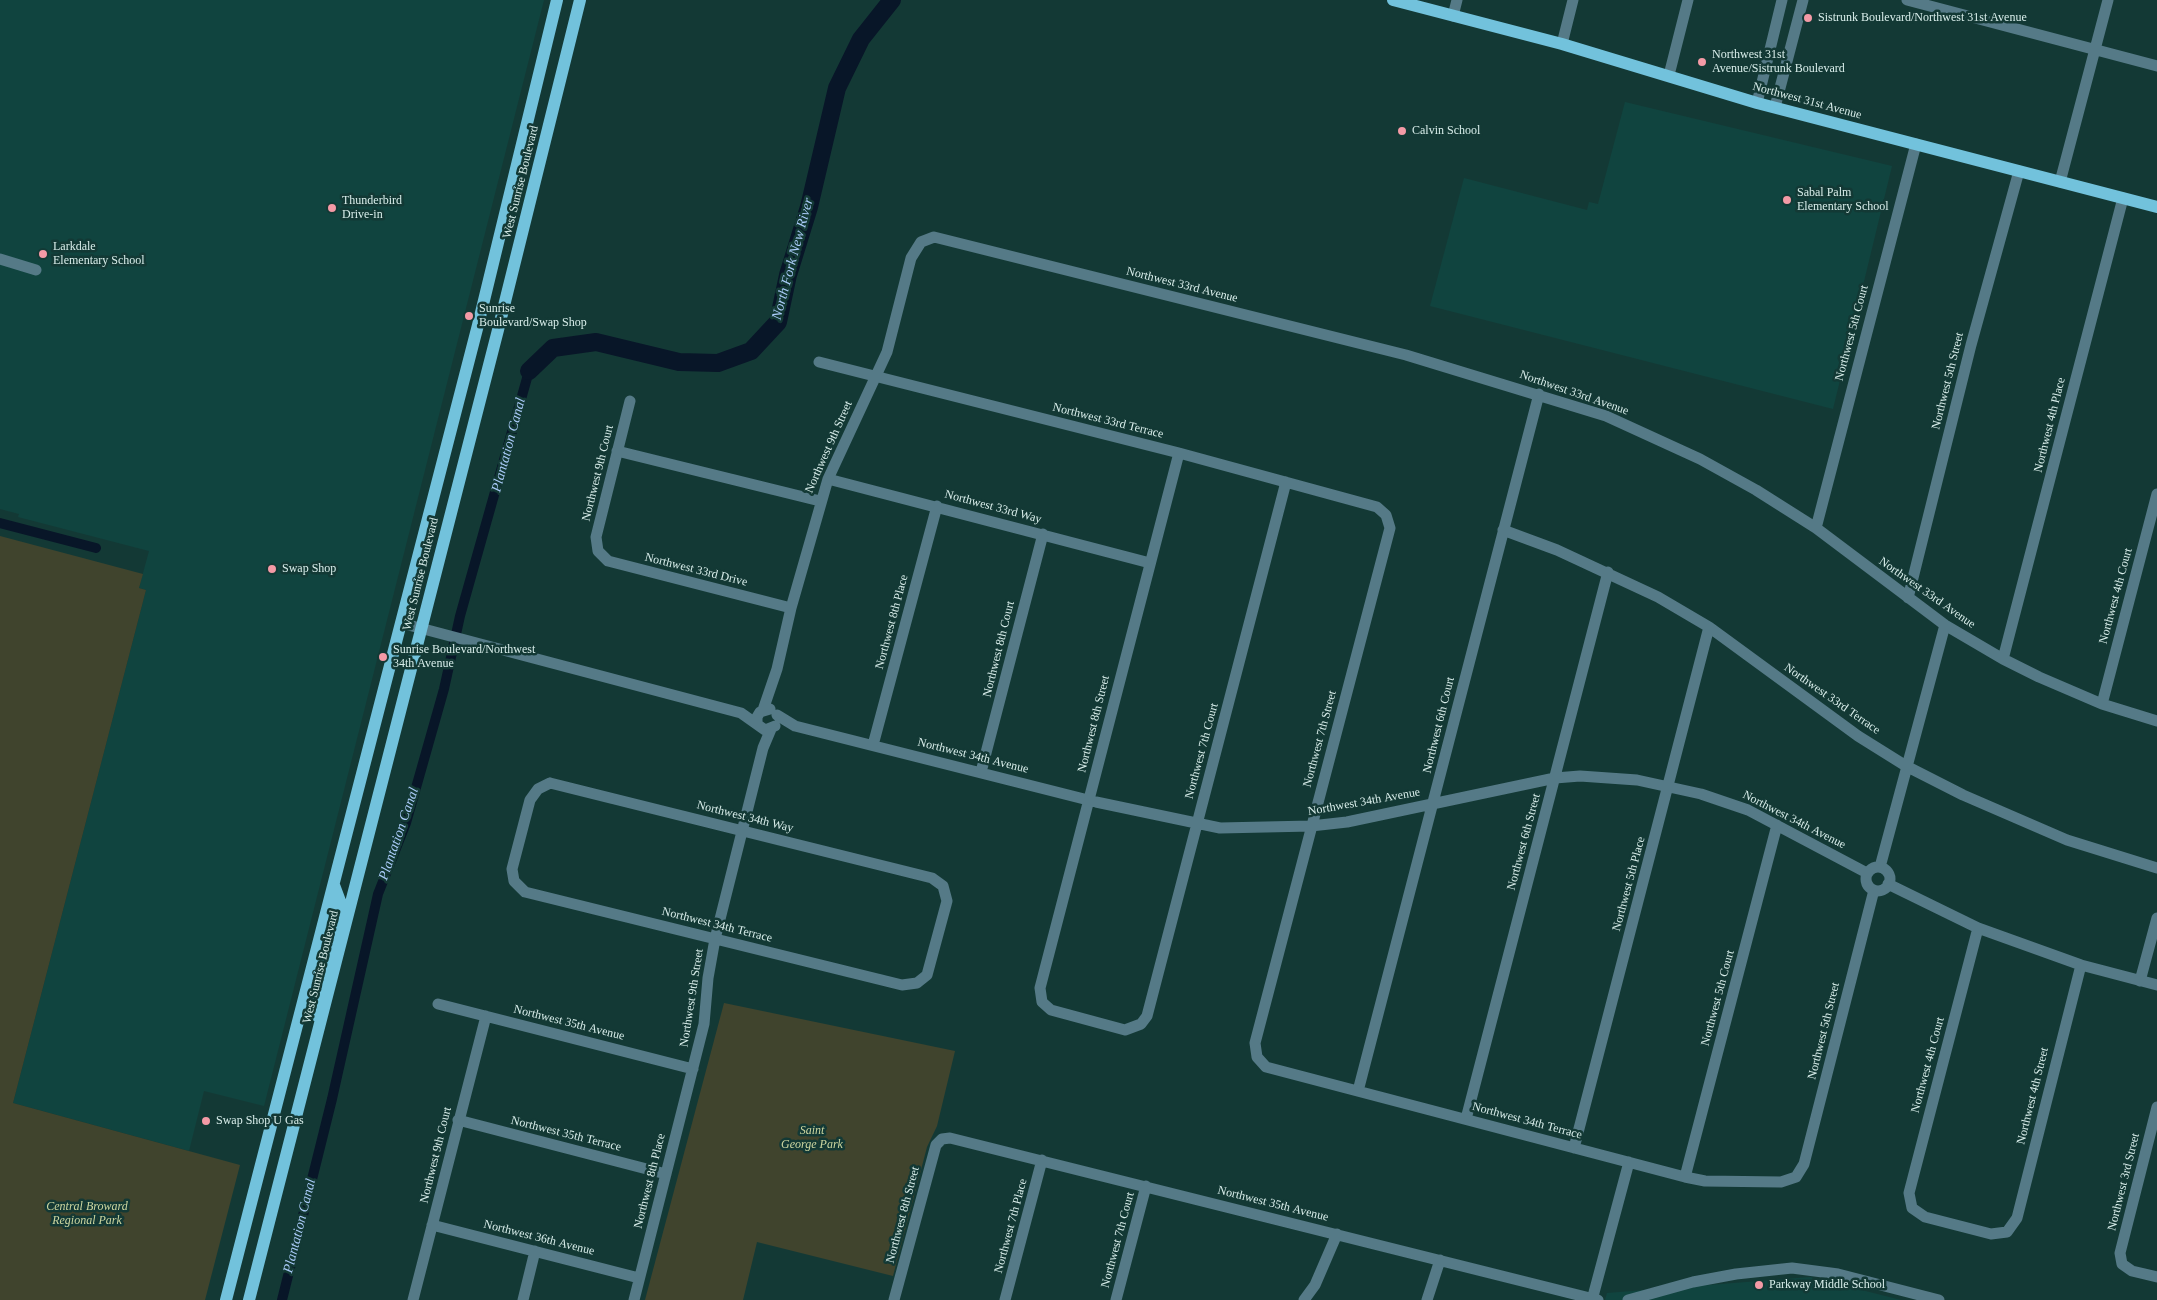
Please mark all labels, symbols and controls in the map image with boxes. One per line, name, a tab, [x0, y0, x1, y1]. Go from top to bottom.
place label: Sistrunk Boulevard/Northwest 31st Avenue	[1818, 11, 2027, 25]
marker: Sistrunk Boulevard/Northwest 31st Avenue	[1802, 12, 1814, 24]
place label: Northwest 31st Avenue/Sistrunk Boulevard	[1712, 48, 1845, 76]
marker: Northwest 31st Avenue/Sistrunk Boulevard	[1696, 56, 1708, 68]
street label: Northwest 31st Avenue	[1751, 79, 1863, 123]
street label: West Sunrise Boulevard	[500, 124, 542, 240]
place label: Calvin School	[1412, 124, 1480, 138]
marker: Calvin School	[1396, 125, 1408, 137]
place label: Sabal Palm Elementary School	[1797, 186, 1889, 214]
place label: Thunderbird Drive-in	[342, 194, 402, 222]
marker: Sabal Palm Elementary School	[1781, 194, 1793, 206]
water label: North Fork New River	[769, 196, 817, 322]
marker: Thunderbird Drive-in	[326, 202, 338, 214]
place label: Larkdale Elementary School	[53, 240, 145, 268]
marker: Larkdale Elementary School	[37, 248, 49, 260]
street label: Northwest 33rd Avenue	[1125, 264, 1239, 306]
street label: Northwest 5th Court	[1832, 283, 1872, 383]
place label: Sunrise Boulevard/Swap Shop	[479, 302, 587, 330]
marker: Sunrise Boulevard/Swap Shop	[463, 310, 475, 322]
street label: Northwest 5th Street	[1929, 331, 1967, 431]
street label: Northwest 33rd Avenue	[1518, 368, 1630, 418]
street label: Northwest 4th Place	[2031, 376, 2069, 474]
water label: Plantation Canal	[488, 396, 530, 494]
street label: Northwest 9th Street	[802, 399, 856, 495]
street label: Northwest 33rd Terrace	[1051, 400, 1165, 442]
street label: Northwest 9th Court	[579, 423, 617, 523]
street label: Northwest 33rd Way	[943, 487, 1043, 527]
street label: West Sunrise Boulevard	[400, 516, 442, 632]
street label: Northwest 4th Court	[2096, 546, 2136, 646]
street label: Northwest 33rd Drive	[643, 550, 749, 590]
street label: Northwest 33rd Avenue	[1876, 554, 1978, 632]
place label: Swap Shop	[282, 562, 336, 576]
marker: Swap Shop	[266, 563, 278, 575]
street label: Northwest 8th Place	[872, 573, 912, 671]
street label: Northwest 8th Court	[980, 599, 1018, 699]
place label: Sunrise Boulevard/Northwest 34th Avenue	[393, 643, 535, 671]
marker: Sunrise Boulevard/Northwest 34th Avenue	[377, 651, 389, 663]
street label: Northwest 33rd Terrace	[1781, 660, 1883, 738]
street label: Northwest 8th Street	[1075, 674, 1113, 774]
street label: Northwest 6th Court	[1420, 675, 1458, 775]
street label: Northwest 7th Street	[1300, 689, 1340, 789]
street label: Northwest 7th Court	[1182, 701, 1222, 801]
street label: Northwest 34th Avenue	[916, 735, 1030, 777]
water label: Plantation Canal	[375, 785, 423, 883]
street label: Northwest 34th Avenue	[1307, 785, 1421, 819]
street label: Northwest 34th Avenue	[1740, 788, 1848, 852]
street label: Northwest 6th Street	[1504, 792, 1544, 892]
street label: Northwest 34th Way	[695, 798, 795, 836]
street label: Northwest 5th Place	[1609, 835, 1649, 933]
street label: Northwest 34th Terrace	[660, 904, 774, 946]
street label: West Sunrise Boulevard	[300, 909, 342, 1025]
street label: Northwest 9th Street	[677, 948, 707, 1048]
street label: Northwest 5th Court	[1698, 948, 1738, 1048]
street label: Northwest 5th Street	[1805, 981, 1843, 1081]
street label: Northwest 35th Avenue	[512, 1002, 626, 1044]
street label: Northwest 4th Court	[1908, 1015, 1948, 1115]
street label: Northwest 4th Street	[2014, 1046, 2052, 1146]
street label: Northwest 34th Terrace	[1471, 1099, 1583, 1143]
street label: Northwest 9th Court	[417, 1105, 455, 1205]
street label: Northwest 35th Terrace	[509, 1113, 623, 1155]
place label: Swap Shop U Gas	[216, 1114, 304, 1128]
marker: Swap Shop U Gas	[200, 1115, 212, 1127]
park label: Saint George Park	[781, 1124, 843, 1152]
street label: Northwest 8th Place	[631, 1132, 669, 1230]
street label: Northwest 3rd Street	[2105, 1132, 2143, 1232]
street label: Northwest 8th Street	[883, 1165, 923, 1265]
water label: Plantation Canal	[280, 1177, 320, 1275]
street label: Northwest 7th Place	[991, 1177, 1031, 1275]
street label: Northwest 35th Avenue	[1216, 1183, 1330, 1225]
street label: Northwest 7th Court	[1098, 1190, 1138, 1290]
park label: Central Broward Regional Park	[46, 1200, 128, 1228]
street label: Northwest 36th Avenue	[482, 1217, 596, 1259]
place label: Parkway Middle School	[1769, 1278, 1885, 1292]
marker: Parkway Middle School	[1753, 1279, 1765, 1291]

